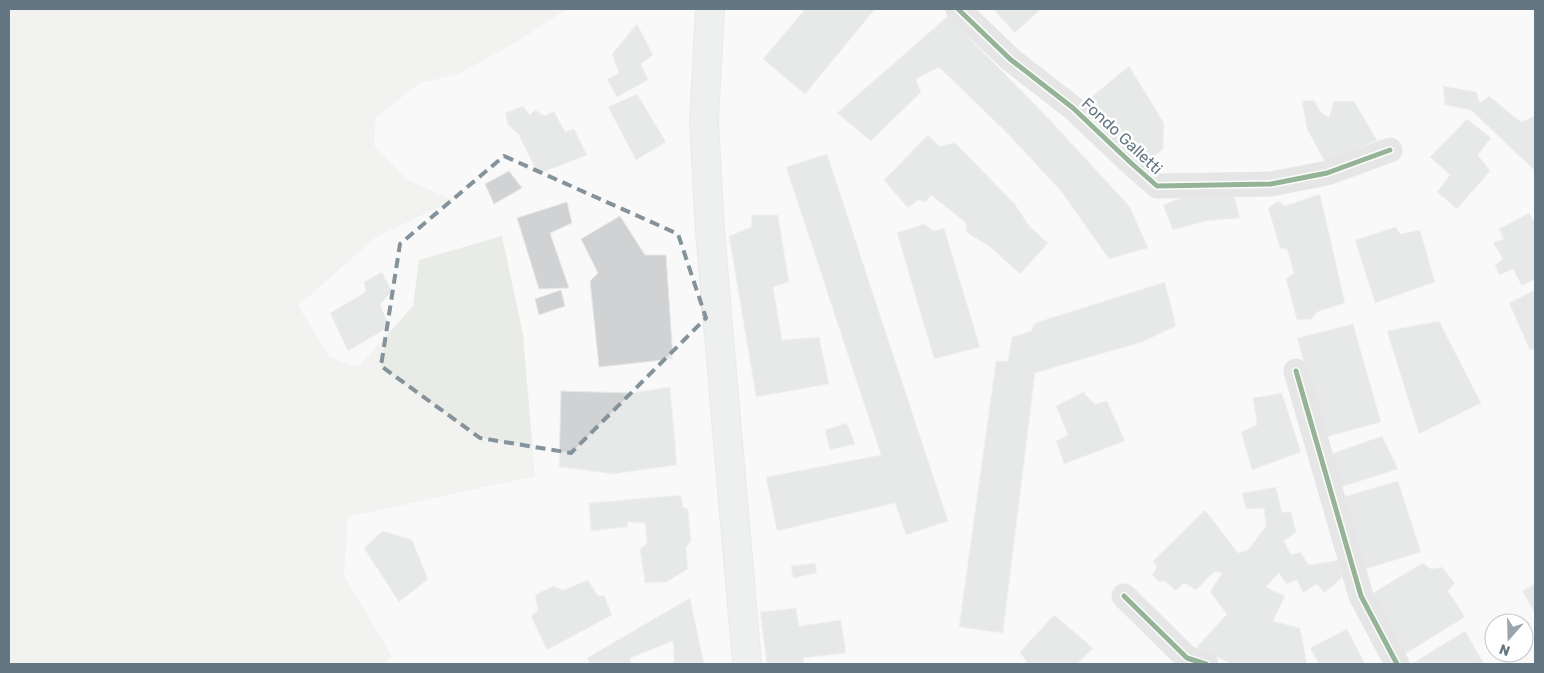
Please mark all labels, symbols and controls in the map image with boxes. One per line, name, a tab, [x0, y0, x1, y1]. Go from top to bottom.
street label: Fondo Galletti	[1078, 94, 1166, 178]
north arrow	[1484, 613, 1534, 663]
text: N	[1497, 640, 1512, 659]

